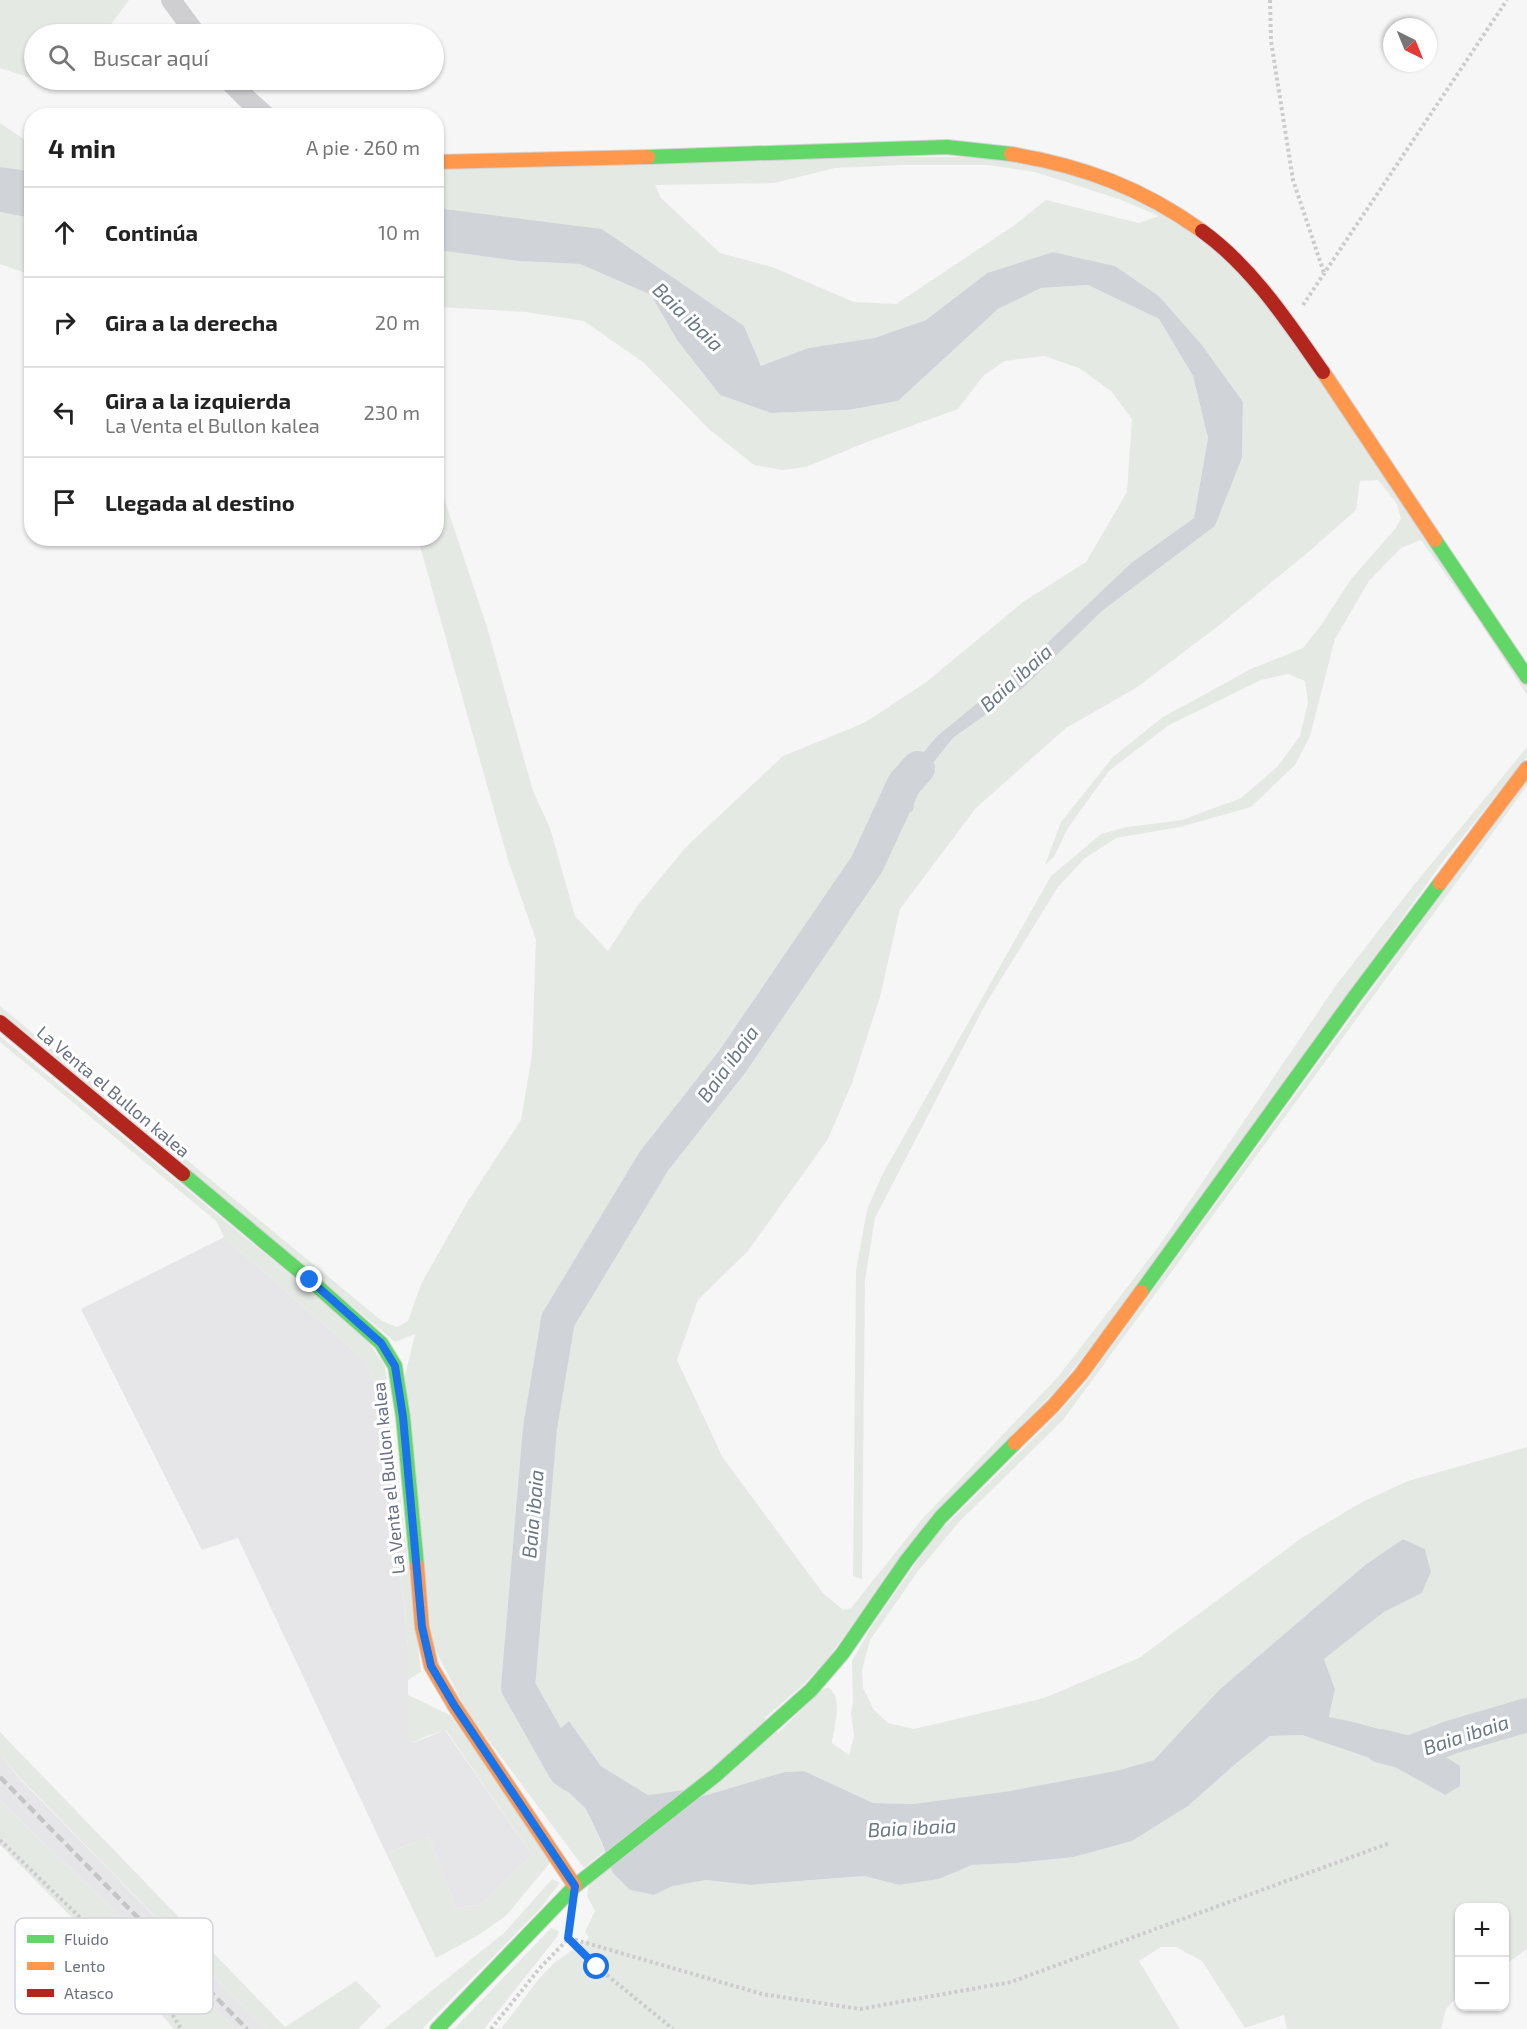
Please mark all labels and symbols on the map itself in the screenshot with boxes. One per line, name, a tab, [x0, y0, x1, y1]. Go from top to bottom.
north arrow	[1383, 18, 1437, 72]
water label: Baia ibaia	[648, 277, 729, 356]
water label: Baia ibaia	[974, 639, 1056, 716]
water label: Baia ibaia	[691, 1020, 763, 1106]
street label: La Venta el Bullon kalea	[33, 1021, 195, 1162]
route end	[296, 1266, 322, 1292]
street label: La Venta el Bullon kalea	[367, 1381, 409, 1575]
water label: Baia ibaia	[516, 1469, 548, 1559]
water label: Baia ibaia	[1420, 1709, 1512, 1759]
water label: Baia ibaia	[867, 1813, 957, 1841]
legend	[15, 1918, 213, 2014]
text: Fluido	[64, 1929, 109, 1948]
route start	[583, 1953, 609, 1979]
text: Lento	[64, 1956, 105, 1975]
text: Atasco	[64, 1983, 114, 2002]

